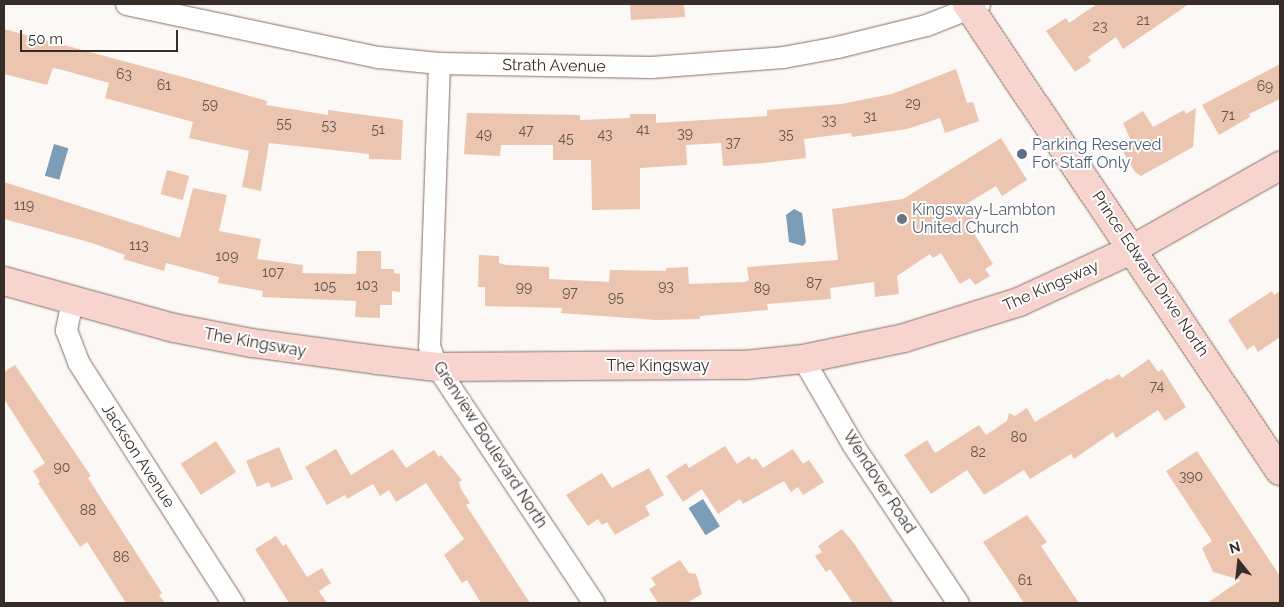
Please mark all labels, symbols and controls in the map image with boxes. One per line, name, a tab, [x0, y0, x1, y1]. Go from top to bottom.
house number: 21	[1136, 12, 1150, 28]
house number: 23	[1093, 18, 1107, 34]
scale bar	[22, 20, 180, 52]
text: 50 m	[28, 30, 63, 48]
street label: Strath Avenue	[502, 55, 606, 77]
house number: 63	[116, 66, 132, 82]
house number: 61	[157, 77, 171, 93]
house number: 69	[1257, 78, 1273, 94]
house number: 29	[905, 95, 921, 111]
house number: 59	[202, 96, 218, 112]
house number: 71	[1221, 107, 1235, 123]
house number: 31	[863, 108, 877, 124]
house number: 33	[822, 112, 836, 128]
house number: 55	[276, 115, 292, 131]
house number: 53	[321, 117, 337, 133]
house number: 51	[371, 121, 385, 137]
house number: 41	[636, 121, 650, 137]
house number: 47	[518, 122, 534, 138]
house number: 39	[677, 125, 693, 141]
house number: 49	[476, 126, 492, 142]
house number: 43	[597, 126, 613, 142]
house number: 35	[778, 126, 794, 142]
house number: 45	[558, 130, 574, 146]
house number: 37	[726, 134, 740, 150]
place label: Parking Reserved For Staff Only	[1032, 135, 1161, 173]
marker: Parking Reserved For Staff Only	[1016, 148, 1028, 160]
street label: Prince Edward Drive North	[1087, 188, 1213, 360]
house number: 119	[14, 197, 34, 213]
place label: Kingsway-Lambton United Church	[912, 200, 1056, 238]
marker: Kingsway-Lambton United Church	[896, 213, 908, 225]
house number: 113	[129, 237, 149, 253]
house number: 109	[216, 248, 238, 264]
street label: The Kingsway	[1000, 256, 1102, 316]
house number: 107	[262, 264, 284, 280]
house number: 87	[806, 275, 822, 291]
house number: 103	[356, 277, 378, 293]
house number: 105	[314, 278, 336, 294]
house number: 93	[658, 278, 674, 294]
house number: 99	[516, 279, 532, 295]
house number: 89	[754, 280, 770, 296]
house number: 97	[562, 284, 578, 300]
house number: 95	[608, 289, 624, 305]
street label: The Kingsway	[203, 325, 307, 361]
street label: The Kingsway	[606, 356, 710, 376]
street label: Grenview Boulevard North	[429, 358, 551, 532]
house number: 74	[1150, 378, 1164, 394]
street label: Jackson Avenue	[97, 400, 179, 512]
street label: Wendover Road	[838, 427, 920, 537]
house number: 80	[1011, 429, 1027, 445]
house number: 82	[970, 444, 986, 460]
house number: 90	[54, 459, 70, 475]
house number: 390	[1179, 468, 1203, 484]
house number: 88	[80, 502, 96, 518]
north arrow	[1214, 537, 1264, 587]
text: N	[1228, 538, 1242, 557]
house number: 86	[113, 549, 129, 565]
house number: 61	[1018, 572, 1032, 588]

